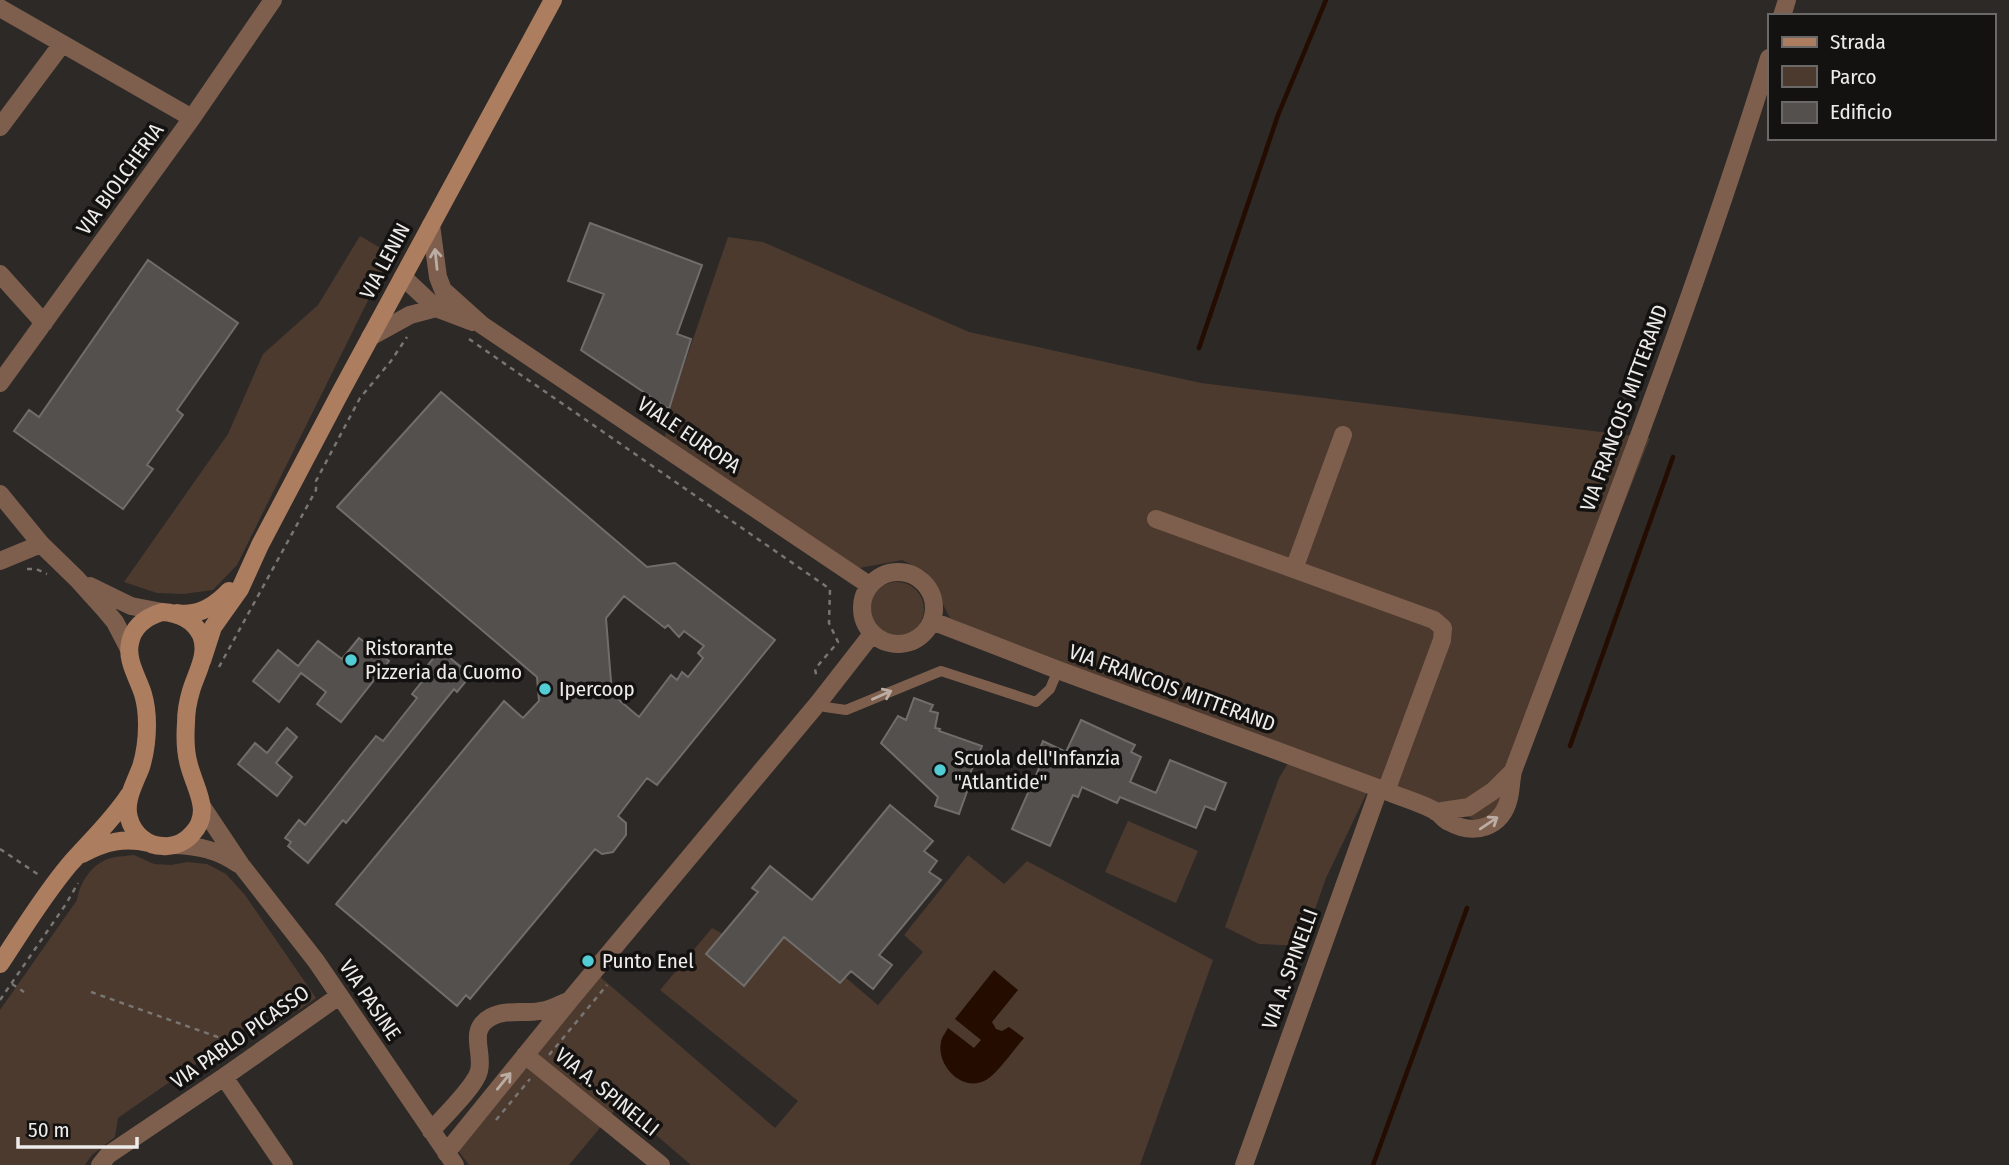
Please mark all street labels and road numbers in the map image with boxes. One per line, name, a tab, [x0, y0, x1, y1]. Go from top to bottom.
street label: VIA BIOLCHERIA	[71, 118, 169, 240]
street label: VIA LENIN	[354, 219, 416, 303]
street label: VIA FRANCOIS MITTERAND	[1574, 301, 1674, 515]
street label: VIALE EUROPA	[633, 391, 745, 479]
street label: VIA FRANCOIS MITTERAND	[1065, 638, 1279, 738]
street label: VIA A. SPINELLI	[1256, 905, 1324, 1033]
street label: VIA PASINE	[334, 955, 406, 1045]
street label: VIA PABLO PICASSO	[166, 980, 314, 1094]
street label: VIA A. SPINELLI	[550, 1042, 664, 1142]

